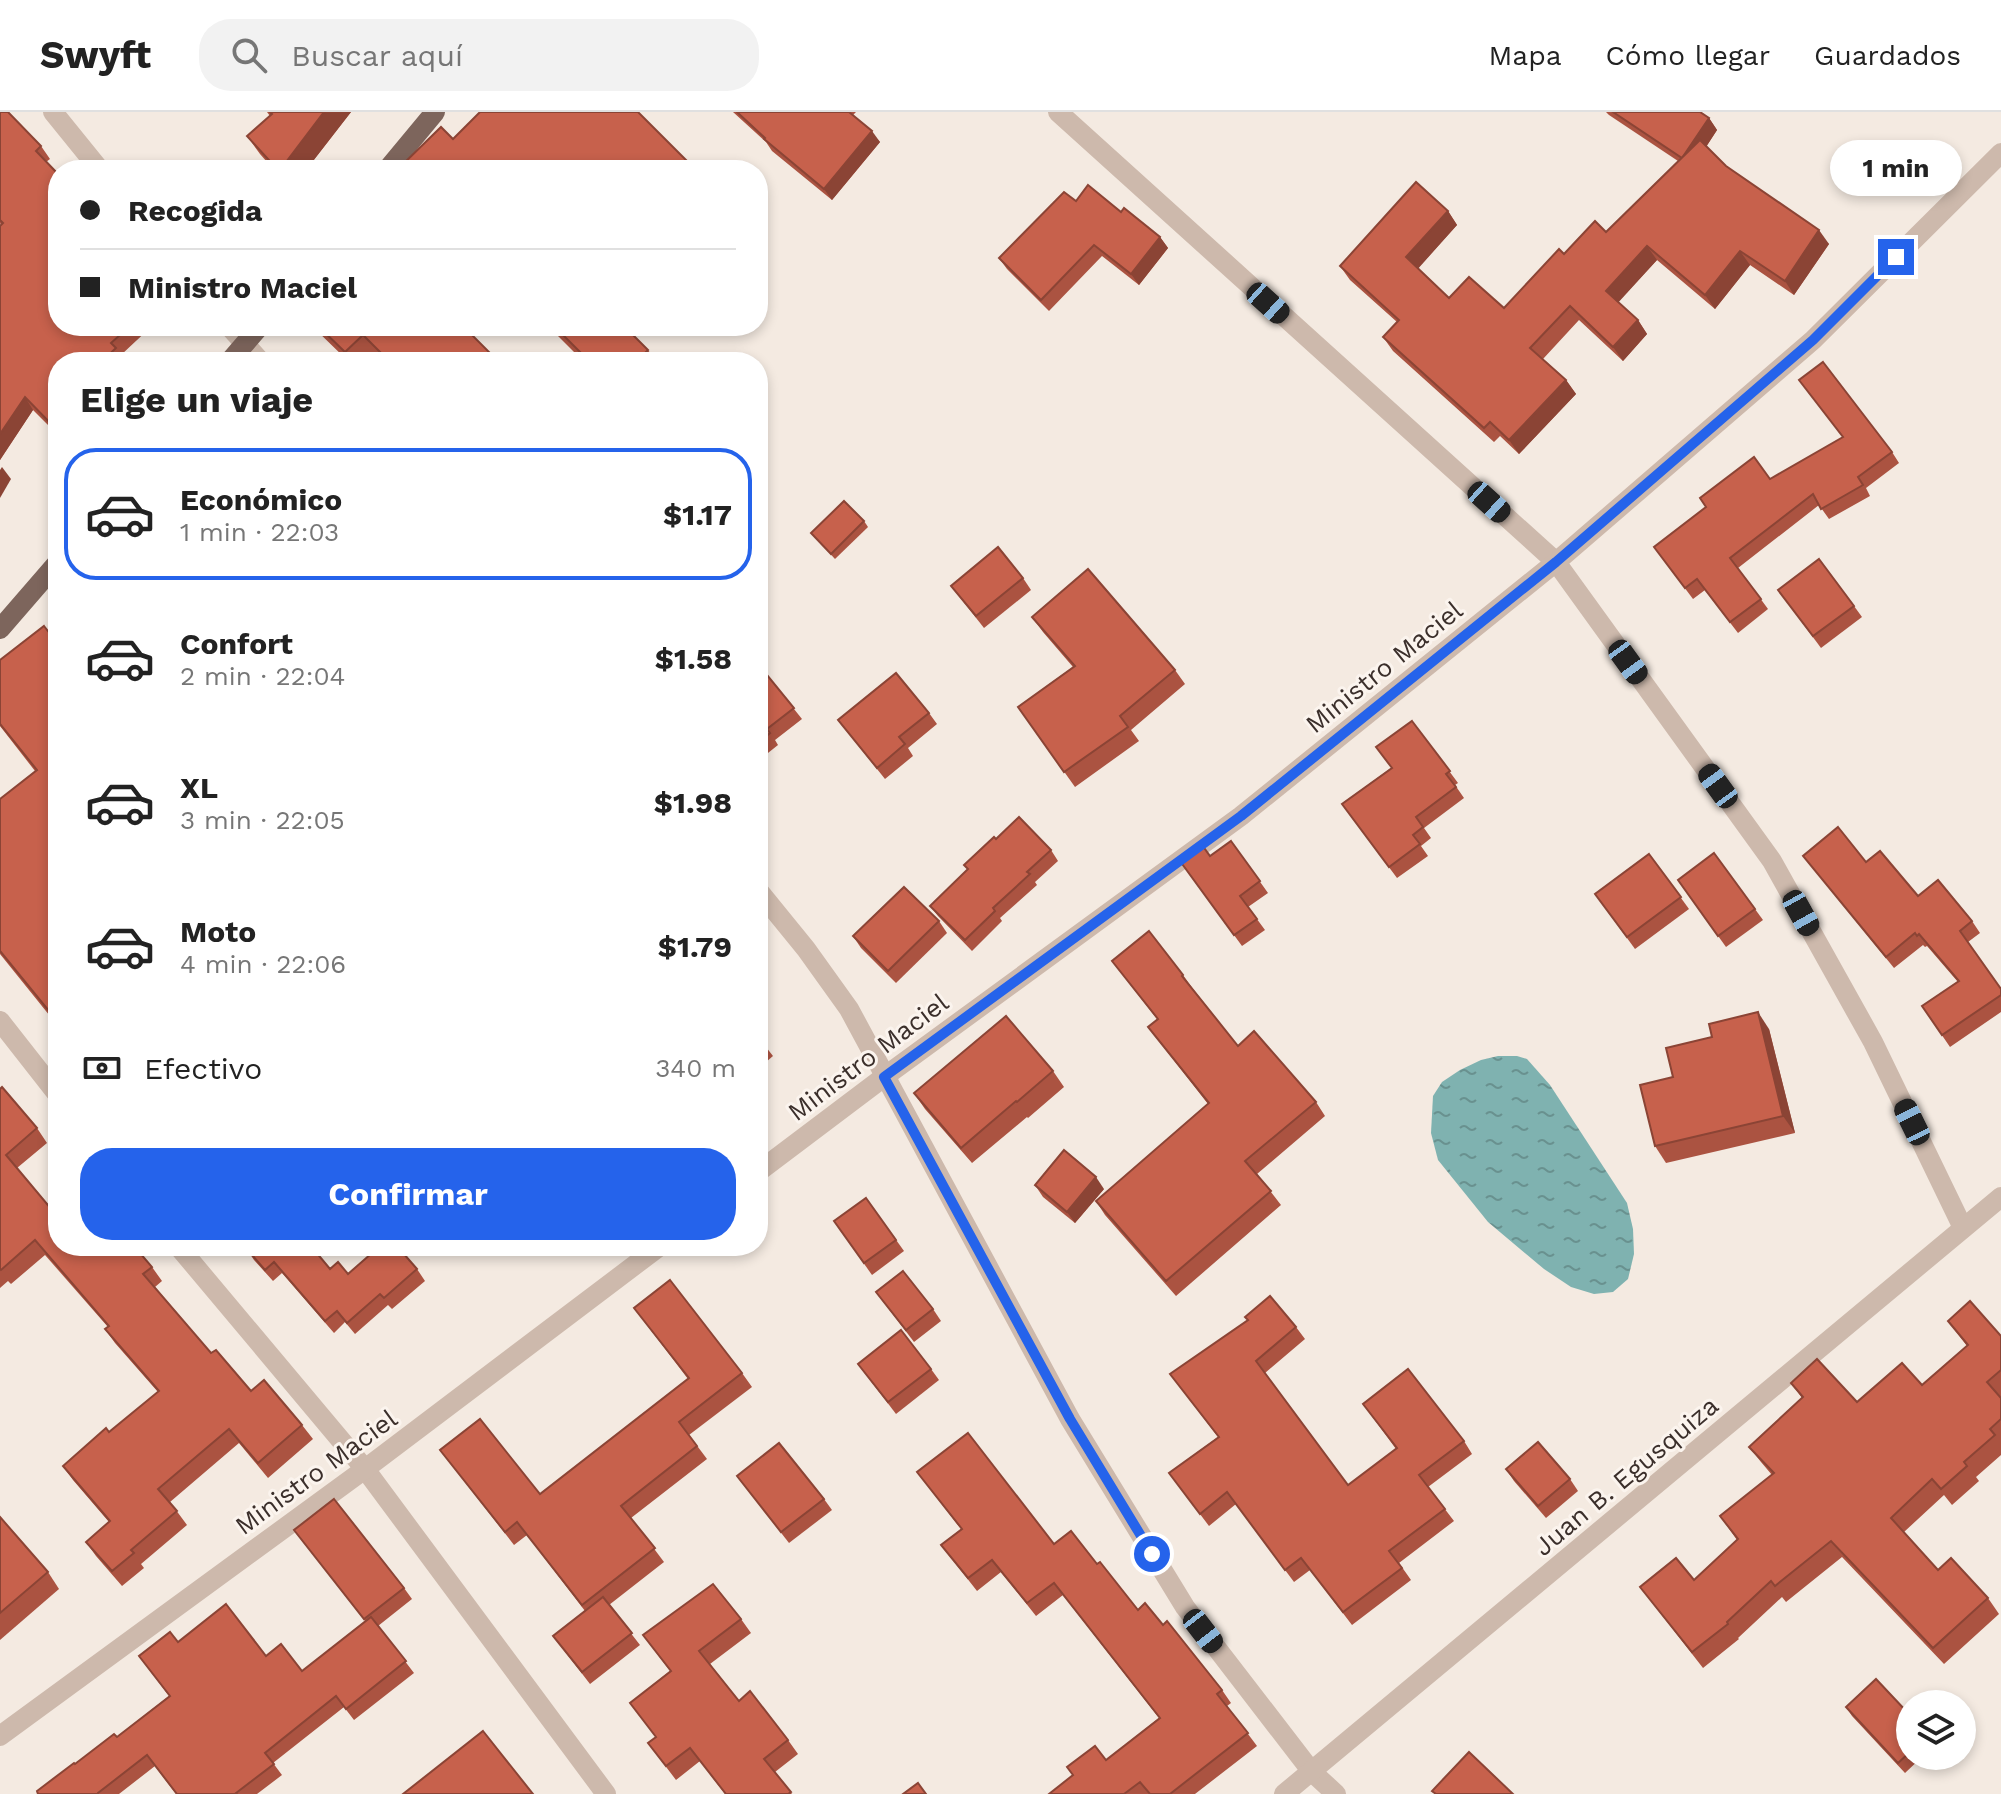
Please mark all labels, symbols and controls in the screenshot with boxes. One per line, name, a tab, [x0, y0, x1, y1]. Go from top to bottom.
search box	[199, 19, 759, 91]
text: Swyft	[40, 33, 151, 77]
icon: search	[227, 33, 271, 77]
text: Buscar aquí	[291, 38, 463, 73]
text: Mapa	[1489, 39, 1562, 72]
text: Cómo llegar	[1606, 39, 1770, 72]
text: Guardados	[1814, 39, 1961, 72]
callout: 1 min	[1830, 141, 1962, 197]
text: 1 min	[1863, 153, 1929, 183]
text: Recogida	[128, 193, 262, 228]
route end	[1878, 239, 1914, 275]
text: Ministro Maciel	[128, 270, 357, 305]
car	[1242, 278, 1294, 328]
text: Elige un viaje	[80, 379, 313, 421]
car	[1463, 477, 1515, 527]
icon: car	[84, 478, 156, 550]
text: Económico	[180, 482, 342, 517]
text: $1.17	[663, 497, 732, 532]
text: 1 min · 22:03	[180, 517, 339, 547]
street label: Ministro Maciel	[1300, 595, 1468, 739]
icon: car	[84, 622, 156, 694]
text: Confort	[180, 626, 293, 661]
car	[1604, 636, 1652, 688]
text: $1.58	[655, 641, 732, 676]
text: 2 min · 22:04	[180, 661, 346, 691]
car	[1694, 760, 1742, 812]
icon: car	[84, 766, 156, 838]
text: XL	[180, 770, 218, 805]
text: $1.98	[654, 785, 732, 820]
text: 3 min · 22:05	[180, 805, 345, 835]
car	[1779, 886, 1823, 940]
icon: car	[84, 910, 156, 982]
text: Moto	[180, 914, 256, 949]
text: $1.79	[658, 929, 732, 964]
text: 4 min · 22:06	[180, 949, 346, 979]
street label: Ministro Maciel	[782, 987, 954, 1127]
icon: cash	[80, 1046, 124, 1090]
text: Efectivo	[144, 1051, 262, 1086]
text: 340 m	[655, 1053, 736, 1083]
car	[1891, 1095, 1933, 1149]
button: Confirmar	[80, 1148, 736, 1240]
street label: Juan B. Egusquiza	[1528, 1390, 1724, 1562]
street label: Ministro Maciel	[229, 1403, 403, 1541]
route start	[1134, 1536, 1170, 1572]
car	[1179, 1605, 1227, 1657]
map controls	[1896, 1690, 1976, 1770]
button: layers	[1896, 1690, 1976, 1770]

